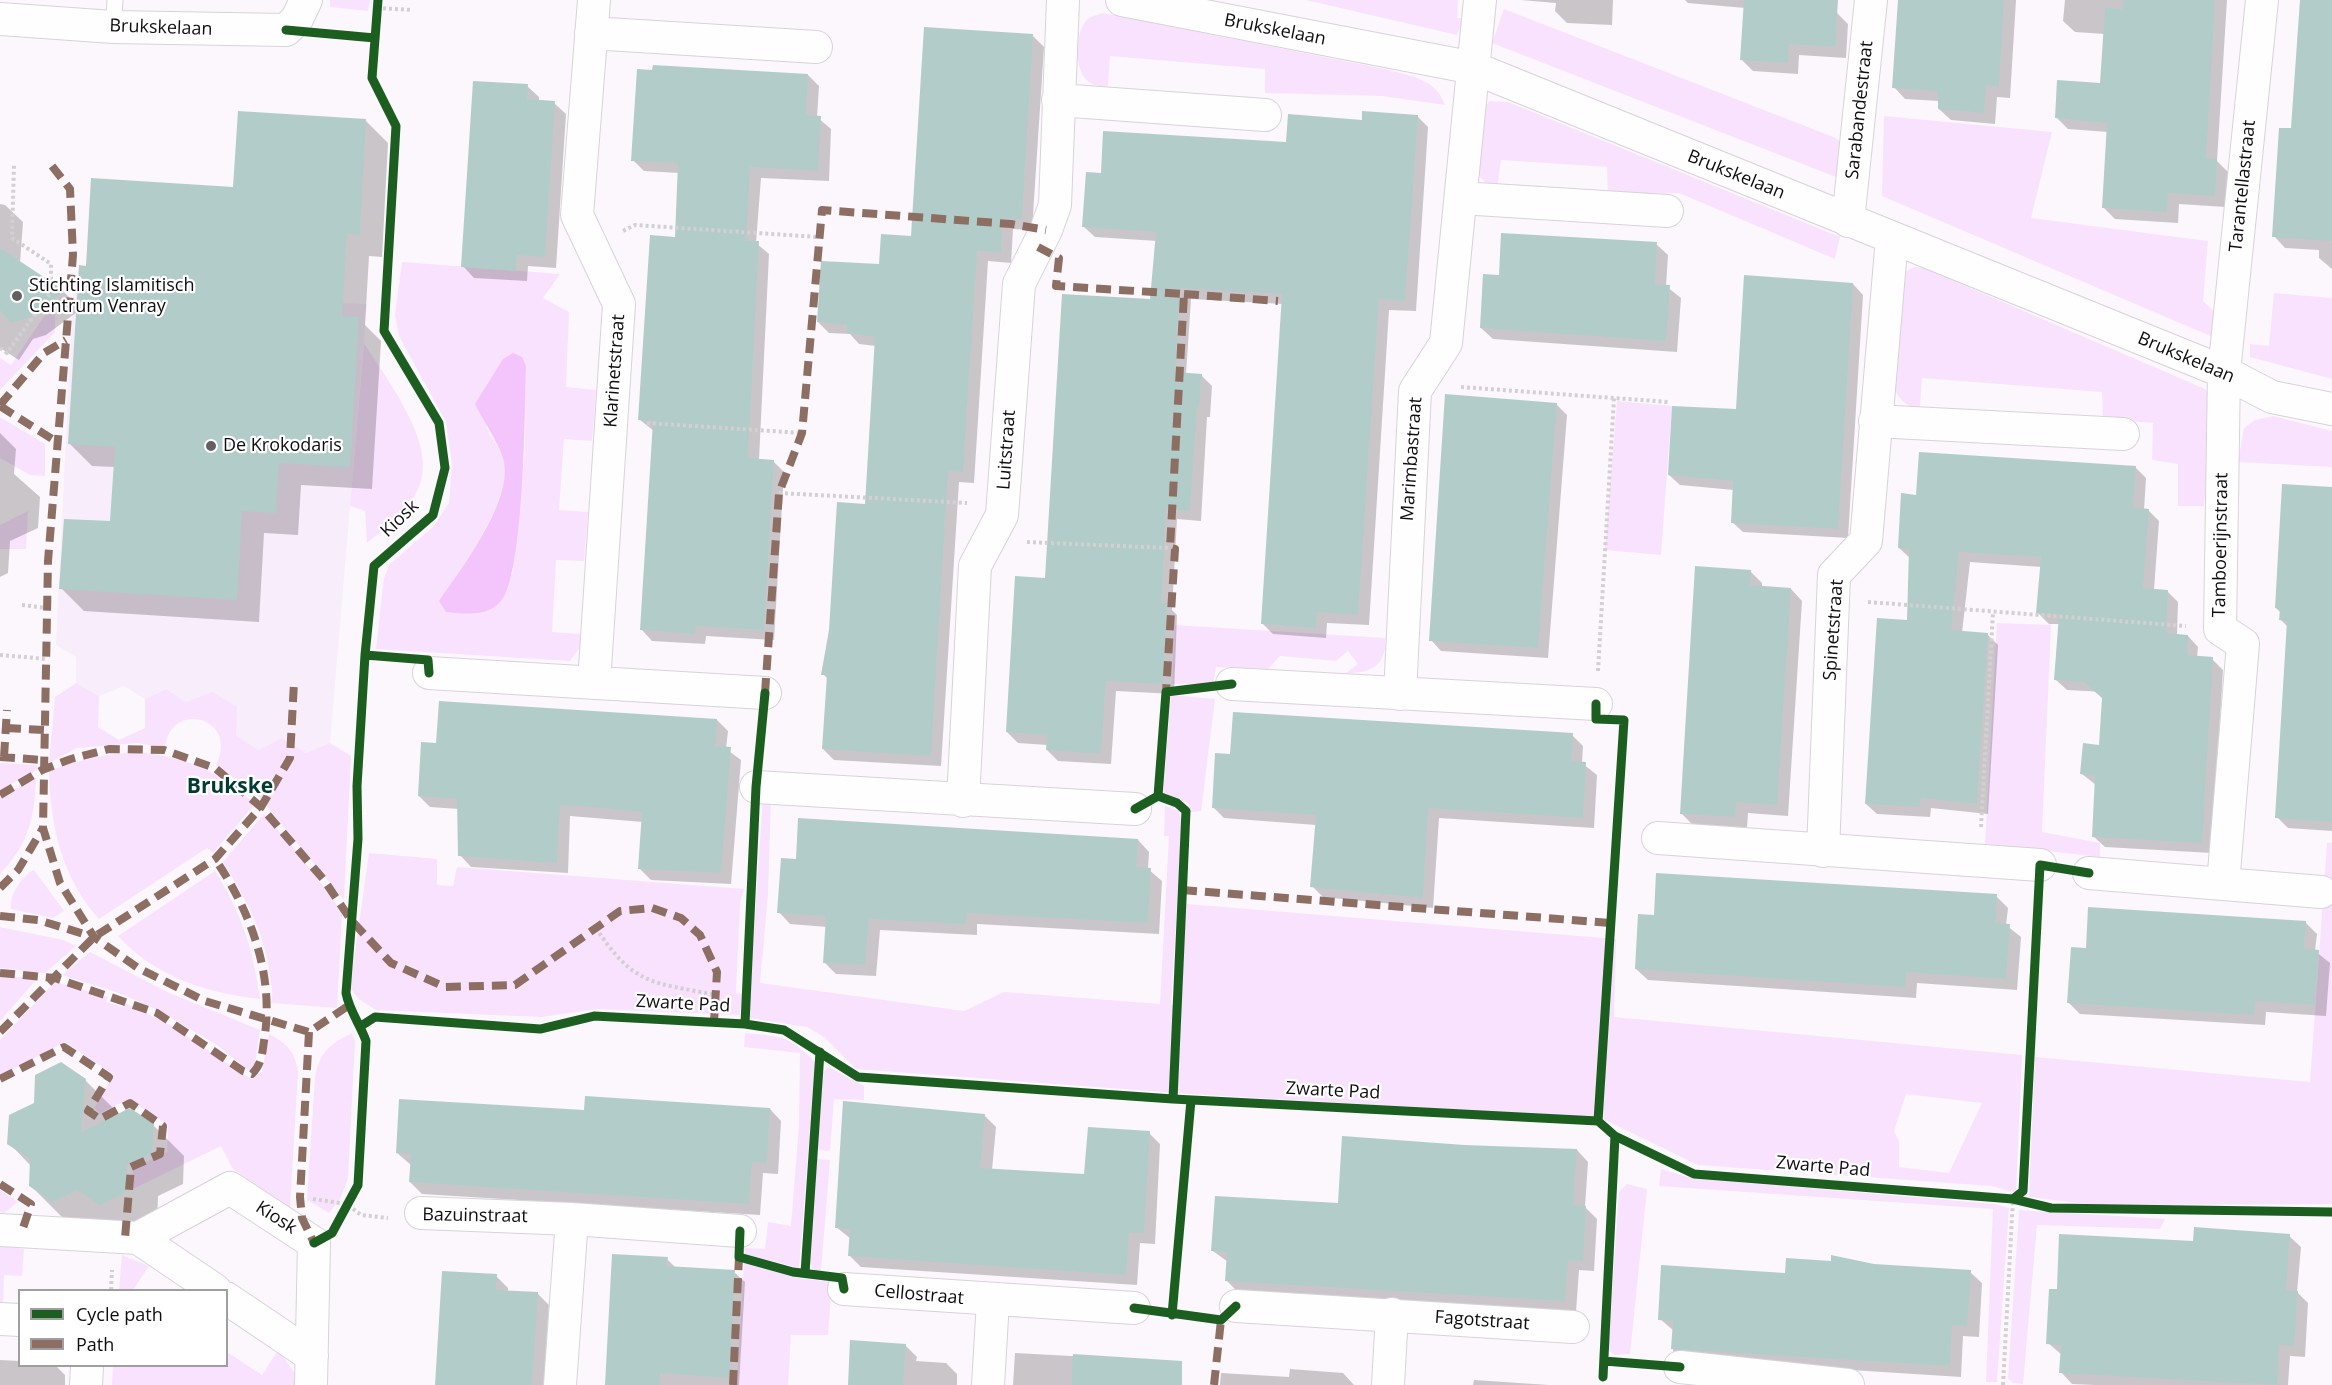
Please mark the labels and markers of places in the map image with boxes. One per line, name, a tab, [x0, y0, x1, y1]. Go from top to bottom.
place label: Stichting Islamitisch Centrum Venray	[29, 275, 194, 318]
marker: Stichting Islamitisch Centrum Venray	[10, 289, 24, 303]
place label: De Krokodaris	[223, 435, 342, 457]
marker: De Krokodaris	[204, 439, 218, 453]

